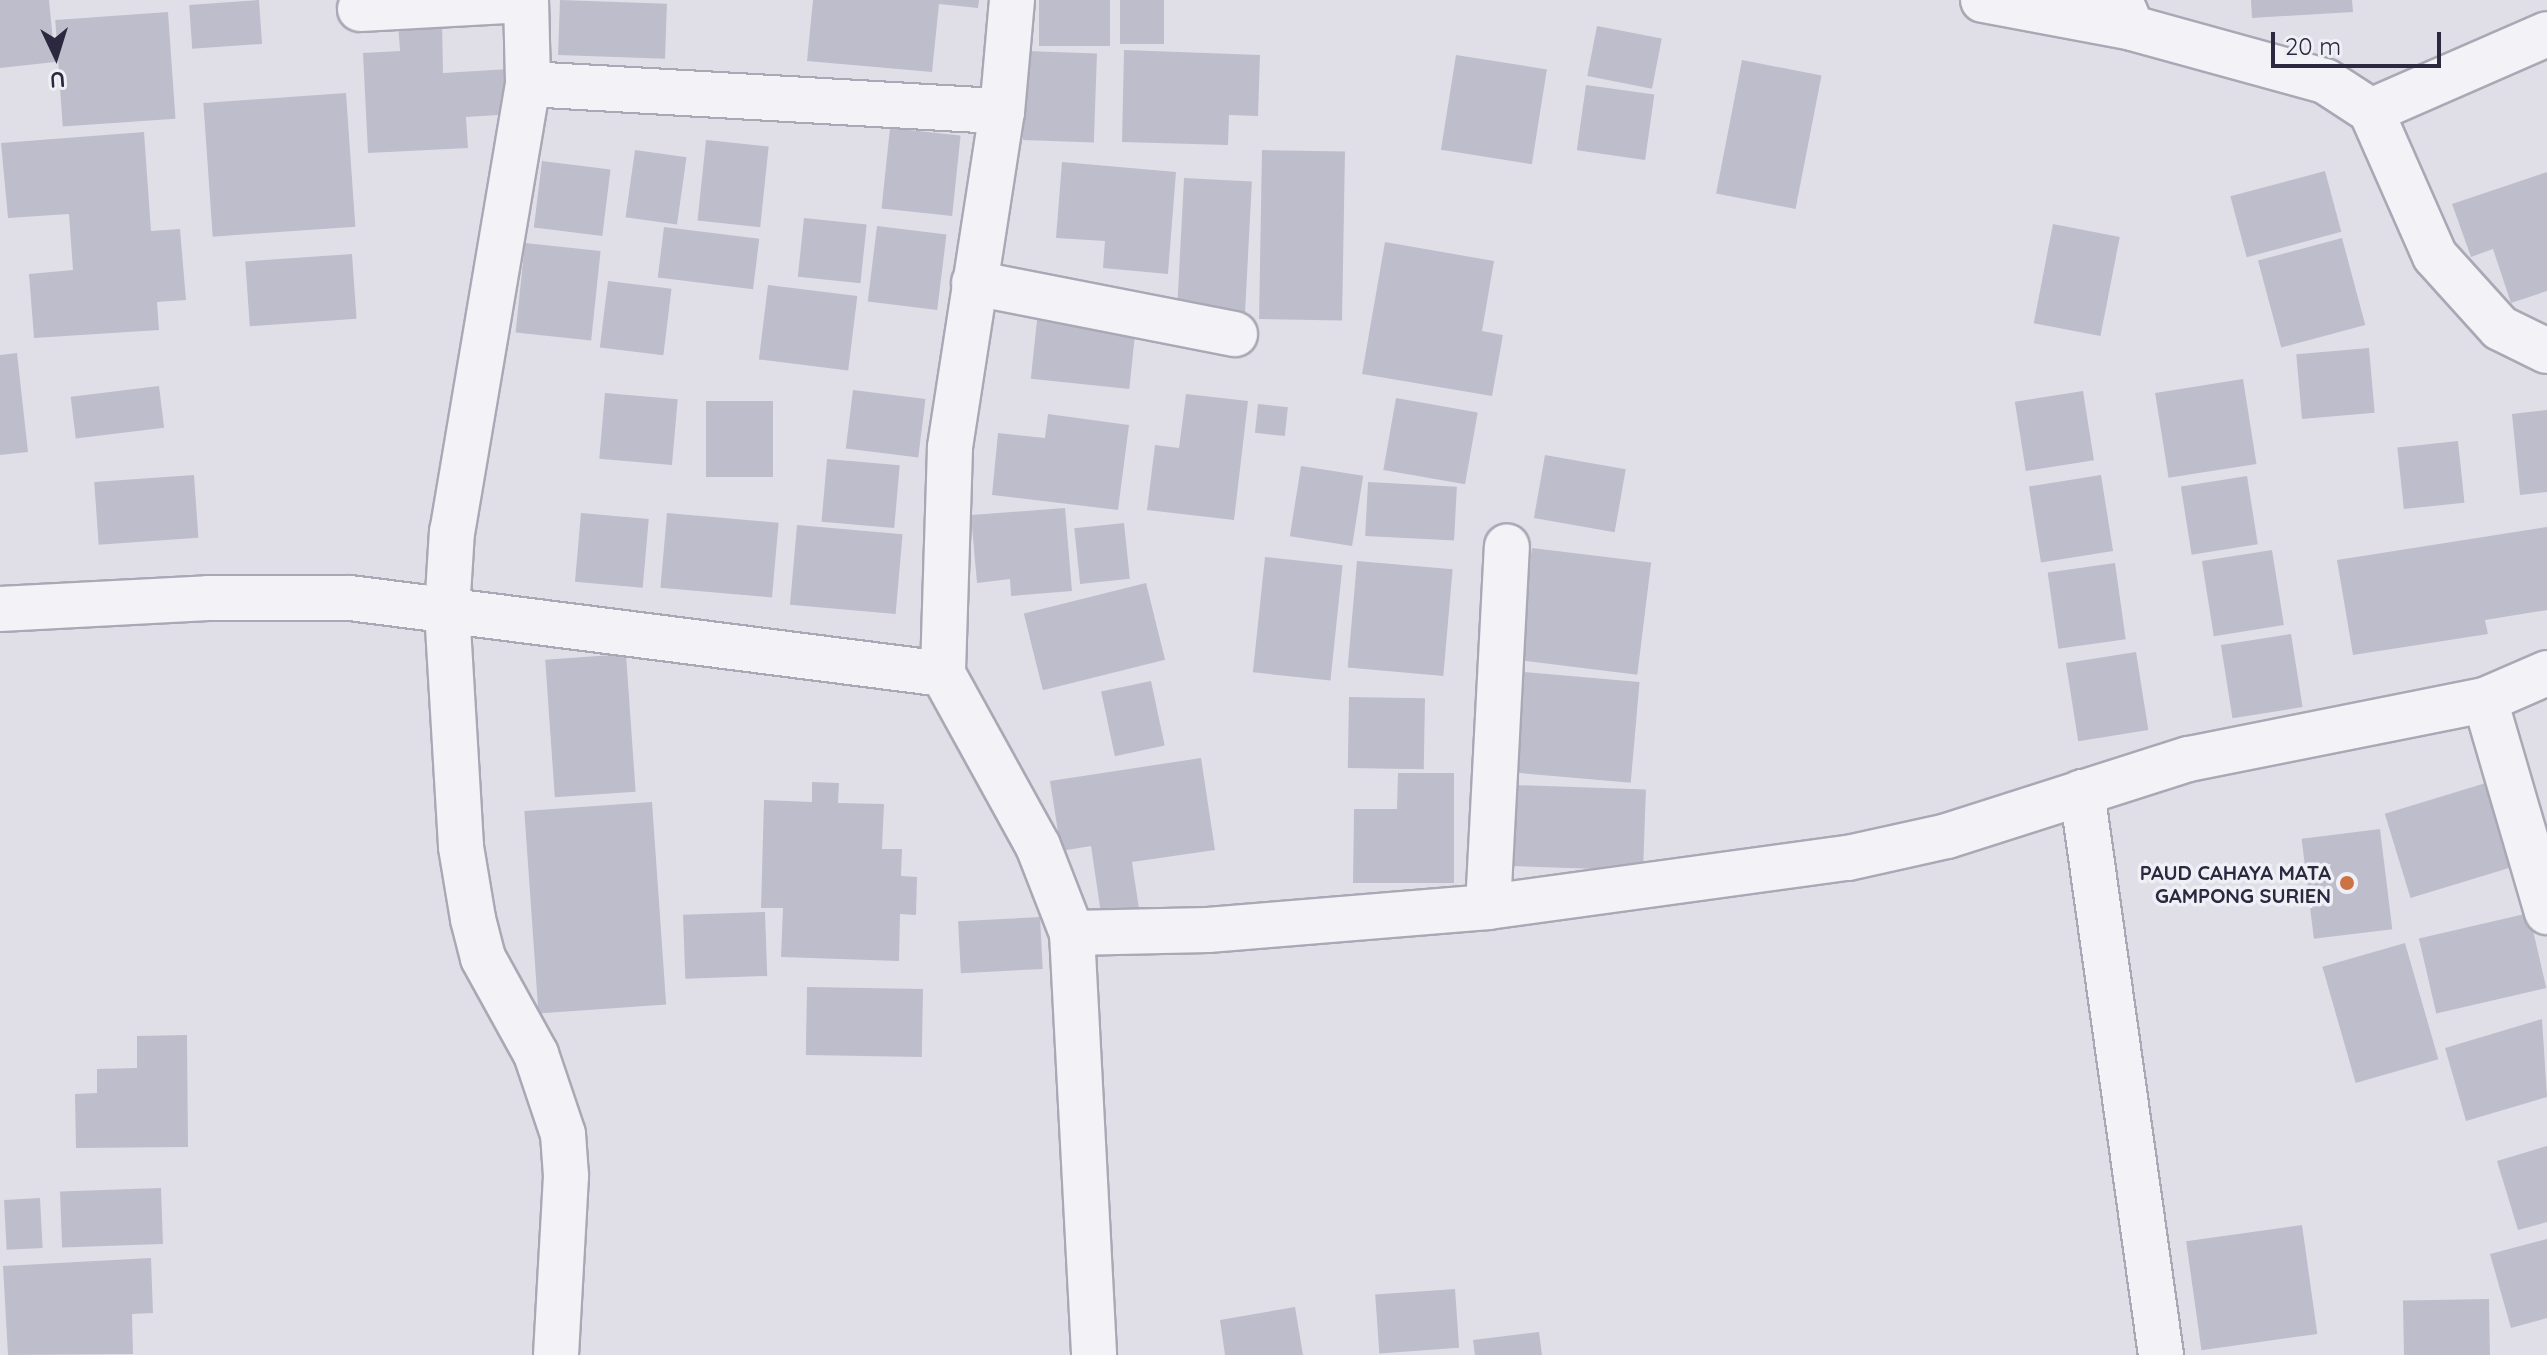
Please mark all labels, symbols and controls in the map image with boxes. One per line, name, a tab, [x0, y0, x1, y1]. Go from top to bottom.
north arrow	[16, 16, 96, 96]
scale bar	[2275, 16, 2445, 66]
text: 20 m	[2285, 31, 2341, 61]
text: U	[49, 65, 66, 94]
place label: PAUD CAHAYA MATA GAMPONG SURIEN	[2140, 860, 2331, 907]
marker: PAUD CAHAYA MATA GAMPONG SURIEN	[2338, 874, 2356, 892]

